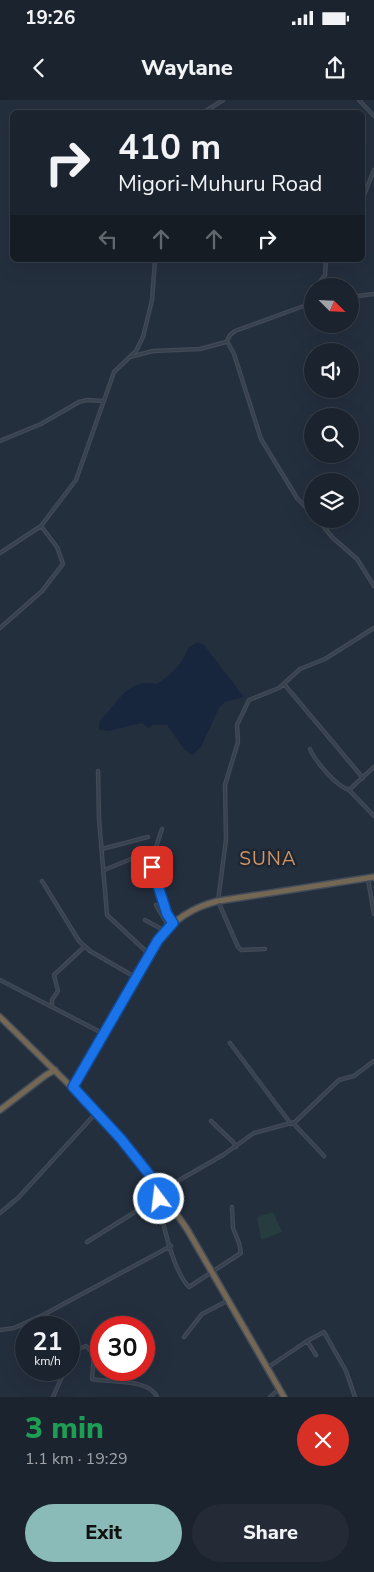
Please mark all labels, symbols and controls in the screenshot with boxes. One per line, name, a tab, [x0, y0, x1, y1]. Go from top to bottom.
text: 19:26	[25, 5, 75, 31]
text: Waylane	[141, 53, 233, 83]
icon: back	[25, 54, 53, 82]
icon: share	[321, 54, 349, 82]
text: 410 m	[118, 124, 221, 171]
icon: right	[35, 130, 100, 195]
text: Migori-Muhuru Road	[118, 169, 322, 199]
icon: left	[94, 225, 122, 253]
icon: ahead	[147, 225, 175, 253]
icon: ahead	[200, 225, 228, 253]
icon: right	[253, 225, 281, 253]
north arrow	[304, 278, 359, 332]
map controls	[304, 278, 359, 528]
button: sound	[304, 343, 359, 398]
button: search	[304, 408, 359, 463]
button: layers	[304, 473, 359, 528]
pin	[131, 846, 173, 888]
district label: SUNA	[239, 846, 297, 872]
icon: arrive	[138, 853, 166, 881]
position arrow	[132, 1172, 184, 1224]
speed limit sign: 30	[90, 1316, 155, 1381]
text: 21	[32, 1325, 63, 1359]
text: km/h	[34, 1353, 61, 1369]
text: 3 min	[25, 1408, 104, 1449]
button: close	[297, 1414, 349, 1466]
text: 1.1 km · 19:29	[25, 1448, 128, 1470]
button: Exit	[25, 1504, 182, 1562]
button: Share	[192, 1504, 349, 1562]

